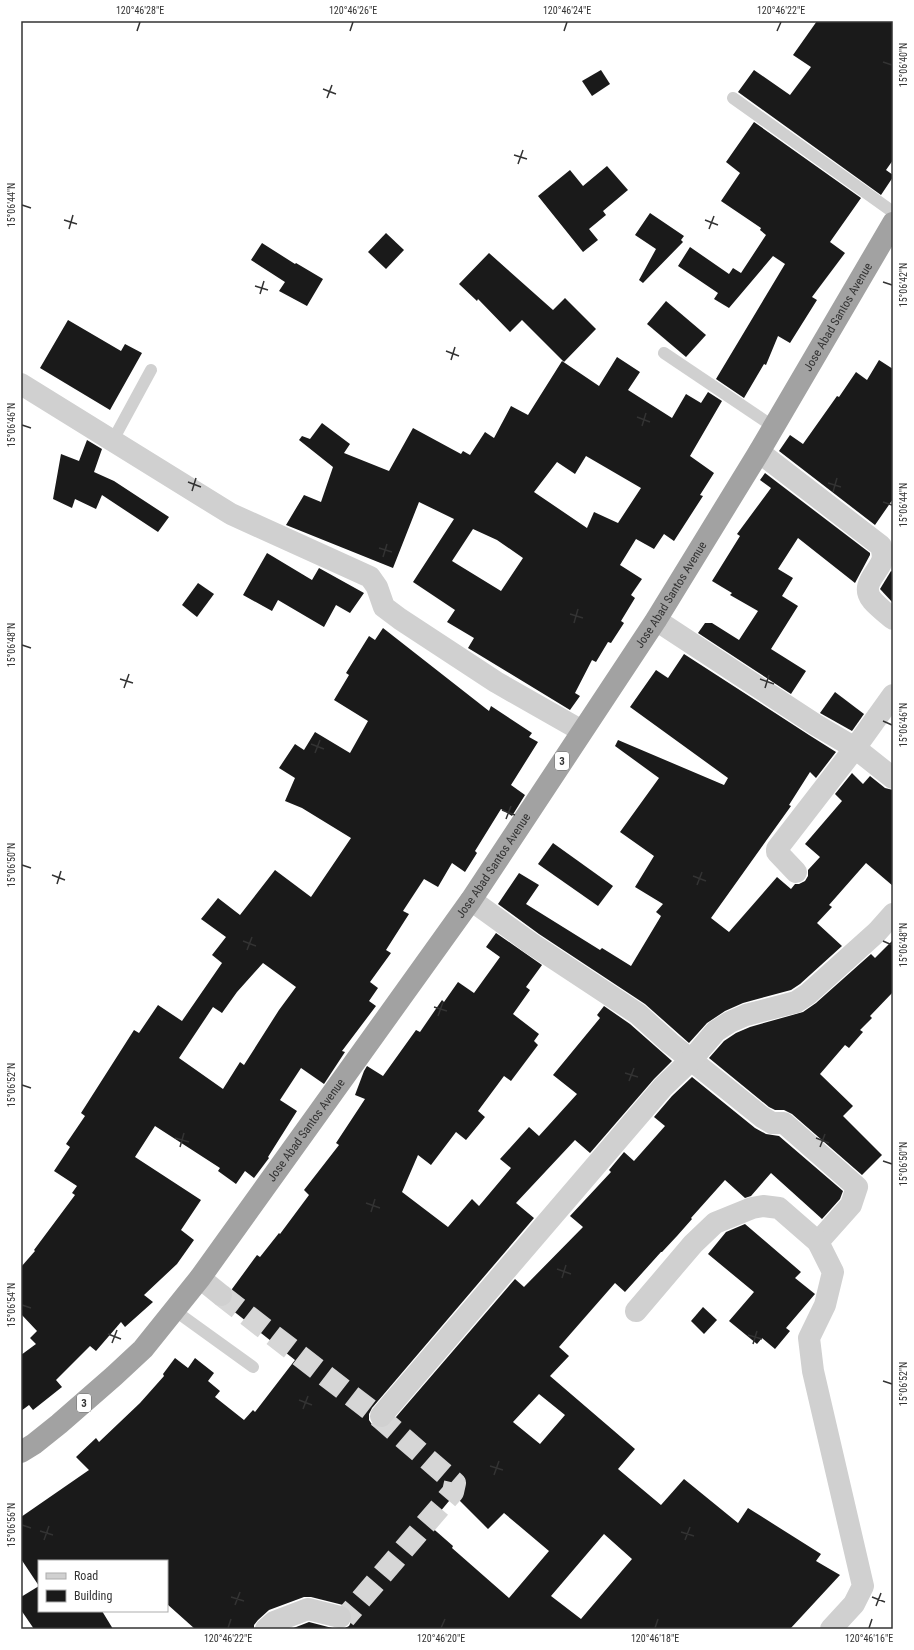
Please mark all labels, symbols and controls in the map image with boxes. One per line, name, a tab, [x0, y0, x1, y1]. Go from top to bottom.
text: 120°46'28"E	[116, 5, 164, 16]
text: 120°46'26"E	[329, 5, 377, 16]
text: 120°46'24"E	[543, 5, 591, 16]
text: 120°46'22"E	[757, 5, 805, 16]
text: 15°06'40"N	[898, 43, 909, 87]
text: 15°06'44"N	[6, 183, 17, 227]
street label: Jose Abad Santos Avenue	[801, 260, 875, 374]
text: 15°06'42"N	[898, 263, 909, 307]
text: 15°06'46"N	[6, 403, 17, 447]
text: 15°06'44"N	[898, 483, 909, 527]
street label: Jose Abad Santos Avenue	[632, 539, 710, 651]
text: 15°06'48"N	[6, 623, 17, 667]
text: 15°06'46"N	[898, 703, 909, 747]
road number: 3	[555, 752, 569, 770]
street label: Jose Abad Santos Avenue	[453, 810, 534, 921]
text: 15°06'50"N	[6, 843, 17, 887]
text: 15°06'48"N	[898, 923, 909, 967]
text: 15°06'52"N	[6, 1063, 17, 1107]
street label: Jose Abad Santos Avenue	[265, 1076, 348, 1184]
text: 15°06'50"N	[898, 1142, 909, 1186]
text: 15°06'54"N	[6, 1283, 17, 1327]
text: 15°06'52"N	[898, 1362, 909, 1406]
road number: 3	[77, 1394, 91, 1412]
text: 15°06'56"N	[6, 1503, 17, 1547]
legend	[38, 1560, 168, 1612]
text: Road	[74, 1569, 98, 1583]
text: Building	[74, 1589, 112, 1603]
text: 120°46'22"E	[204, 1633, 252, 1644]
text: 120°46'20"E	[417, 1633, 465, 1644]
text: 120°46'18"E	[631, 1633, 679, 1644]
text: 120°46'16"E	[845, 1633, 893, 1644]

